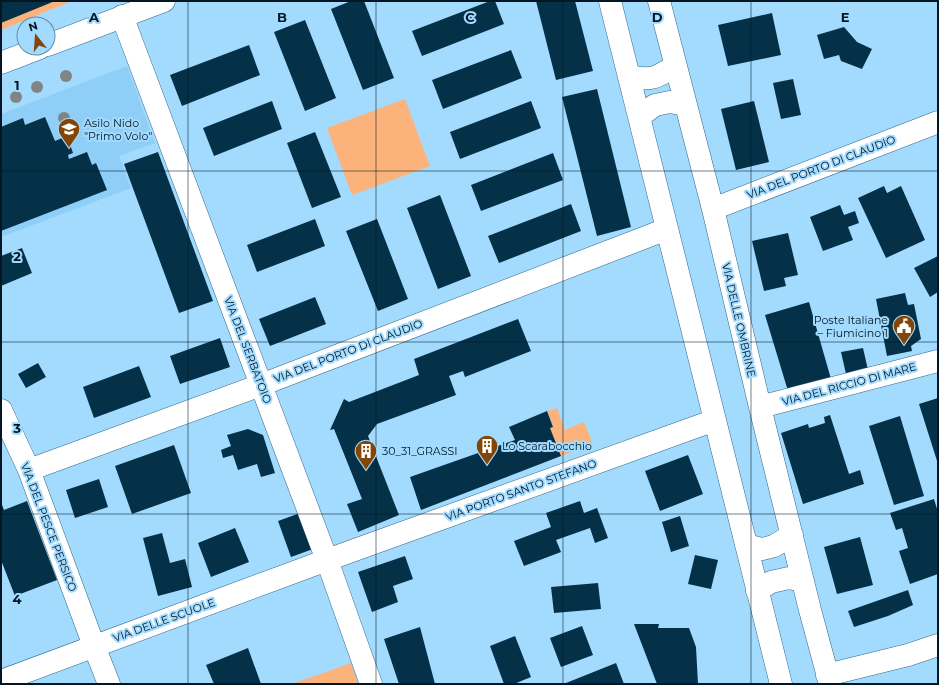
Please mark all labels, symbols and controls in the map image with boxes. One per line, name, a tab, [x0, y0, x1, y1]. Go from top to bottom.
text: A	[88, 9, 100, 25]
text: B	[277, 9, 287, 25]
text: C	[465, 9, 475, 25]
text: D	[652, 9, 663, 25]
text: E	[841, 9, 850, 25]
north arrow	[16, 16, 56, 56]
text: N	[27, 18, 39, 34]
text: 1	[14, 77, 20, 93]
school or university icon: Asilo Nido "Primo Volo"	[56, 116, 82, 149]
place label: Asilo Nido "Primo Volo"	[84, 116, 152, 143]
street label: VIA DEL PORTO DI CLAUDIO	[745, 132, 897, 202]
text: 2	[13, 248, 21, 264]
street label: VIA DELLE OMBRINE	[719, 261, 759, 379]
street label: VIA DEL SERBATOIO	[221, 295, 275, 405]
place label: Poste Italiane – Fiumicino 1	[814, 313, 888, 340]
public building icon: Poste Italiane – Fiumicino 1	[891, 313, 917, 346]
street label: VIA DEL PORTO DI CLAUDIO	[272, 316, 424, 386]
street label: VIA DEL RICCIO DI MARE	[780, 359, 918, 409]
text: 3	[12, 420, 21, 436]
building icon: Lo Scarabocchio	[474, 433, 500, 466]
building icon: 30_31_GRASSI	[353, 438, 379, 471]
place label: Lo Scarabocchio	[502, 439, 592, 453]
place label: 30_31_GRASSI	[382, 444, 458, 458]
street label: VIA PORTO SANTO STEFANO	[444, 456, 598, 524]
street label: VIA DEL PESCE PERSICO	[18, 460, 80, 594]
text: 4	[13, 591, 22, 607]
street label: VIA DELLE SCUOLE	[111, 595, 217, 645]

